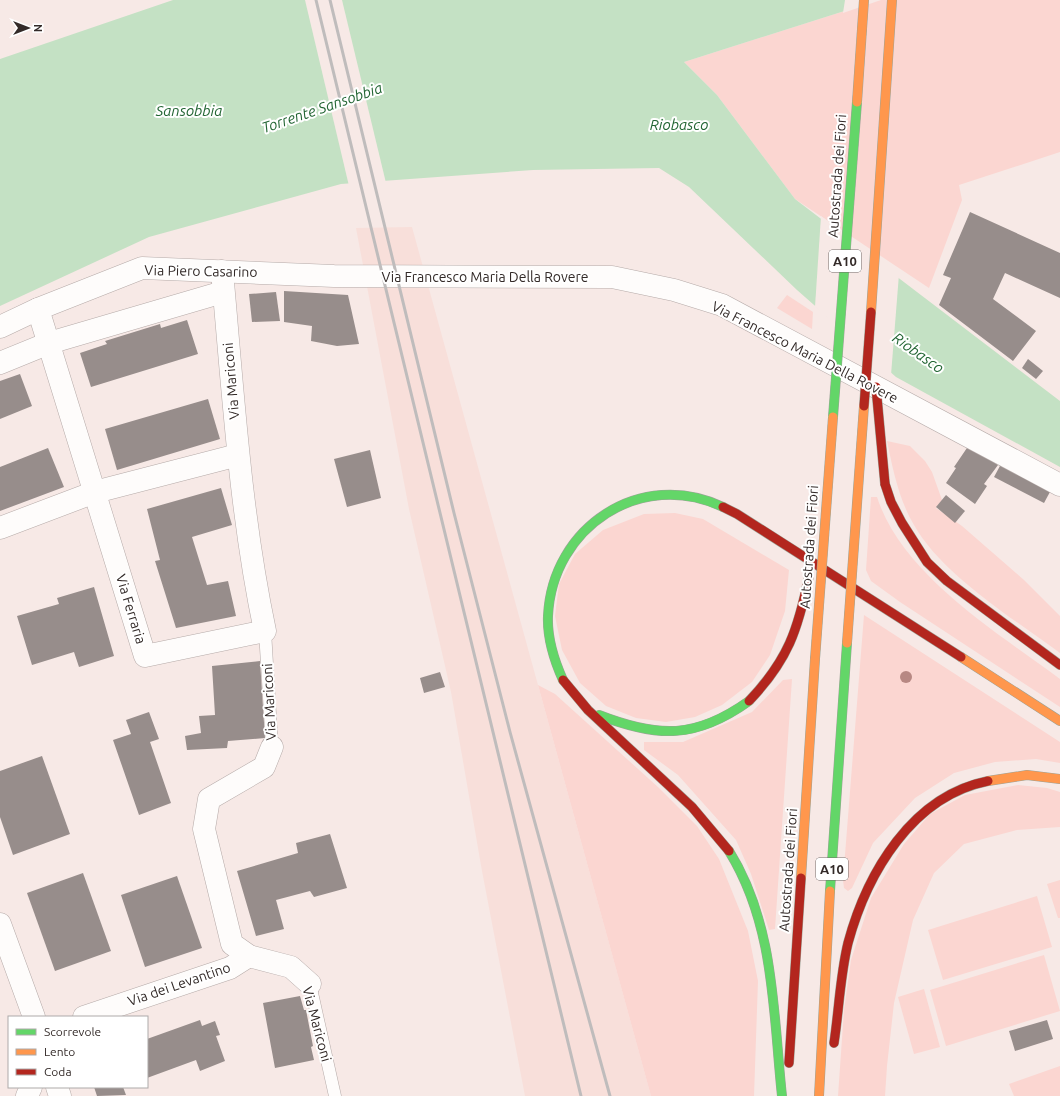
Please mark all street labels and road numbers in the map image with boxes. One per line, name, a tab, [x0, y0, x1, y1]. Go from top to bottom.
street label: Autostrada dei Fiori	[825, 114, 849, 238]
road number: A10	[829, 250, 861, 272]
street label: Via Piero Casarino	[144, 262, 258, 280]
street label: Via Francesco Maria Della Rovere	[381, 269, 589, 285]
street label: Via Francesco Maria Della Rovere	[709, 298, 901, 406]
street label: Via Mariconi	[220, 342, 242, 420]
street label: Autostrada dei Fiori	[797, 485, 821, 609]
street label: Via Ferraria	[113, 572, 149, 646]
street label: Via Mariconi	[259, 663, 279, 741]
street label: Autostrada dei Fiori	[776, 808, 800, 932]
road number: A10	[816, 858, 848, 880]
street label: Via dei Levantino	[126, 959, 232, 1009]
street label: Via Mariconi	[299, 985, 335, 1063]

